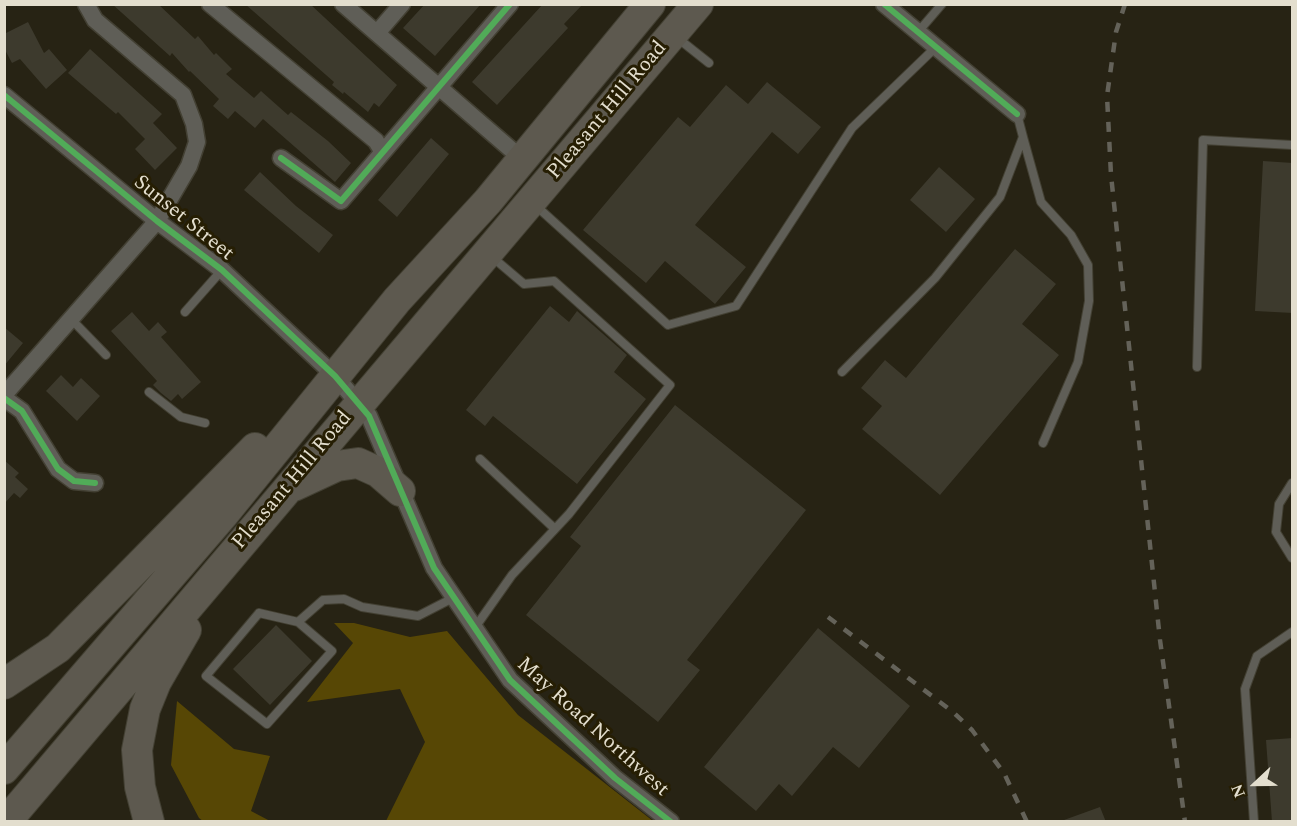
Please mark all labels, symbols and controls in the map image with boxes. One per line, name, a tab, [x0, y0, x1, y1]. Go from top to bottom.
street label: Pleasant Hill Road	[543, 37, 673, 185]
street label: Sunset Street	[128, 171, 238, 267]
street label: Pleasant Hill Road	[228, 407, 358, 555]
street label: May Road Northwest	[511, 653, 673, 803]
north arrow	[1225, 754, 1285, 814]
text: N	[1225, 780, 1252, 801]

